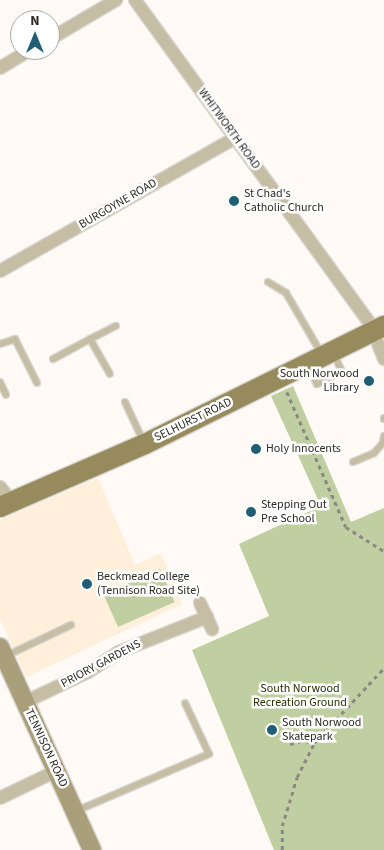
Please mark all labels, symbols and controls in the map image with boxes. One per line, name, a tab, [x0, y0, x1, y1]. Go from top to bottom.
north arrow	[10, 10, 60, 60]
text: N	[30, 11, 40, 31]
street label: WHITWORTH ROAD	[195, 86, 263, 172]
street label: BURGOYNE ROAD	[76, 176, 160, 232]
place label: St Chad's Catholic Church	[244, 187, 324, 215]
marker: St Chad's Catholic Church	[228, 195, 240, 207]
place label: South Norwood Library	[280, 367, 359, 395]
marker: South Norwood Library	[363, 375, 375, 387]
street label: SELHURST ROAD	[152, 395, 234, 445]
place label: Holy Innocents	[266, 442, 341, 456]
marker: Holy Innocents	[250, 443, 262, 455]
place label: Stepping Out Pre School	[261, 498, 327, 526]
marker: Stepping Out Pre School	[245, 506, 257, 518]
place label: Beckmead College (Tennison Road Site)	[97, 570, 200, 598]
marker: Beckmead College (Tennison Road Site)	[81, 578, 93, 590]
street label: PRIORY GARDENS	[59, 637, 143, 691]
park label: South Norwood Recreation Ground	[253, 682, 347, 710]
street label: TENNISON ROAD	[22, 707, 70, 789]
place label: South Norwood Skatepark	[282, 716, 361, 744]
marker: South Norwood Skatepark	[266, 724, 278, 736]

